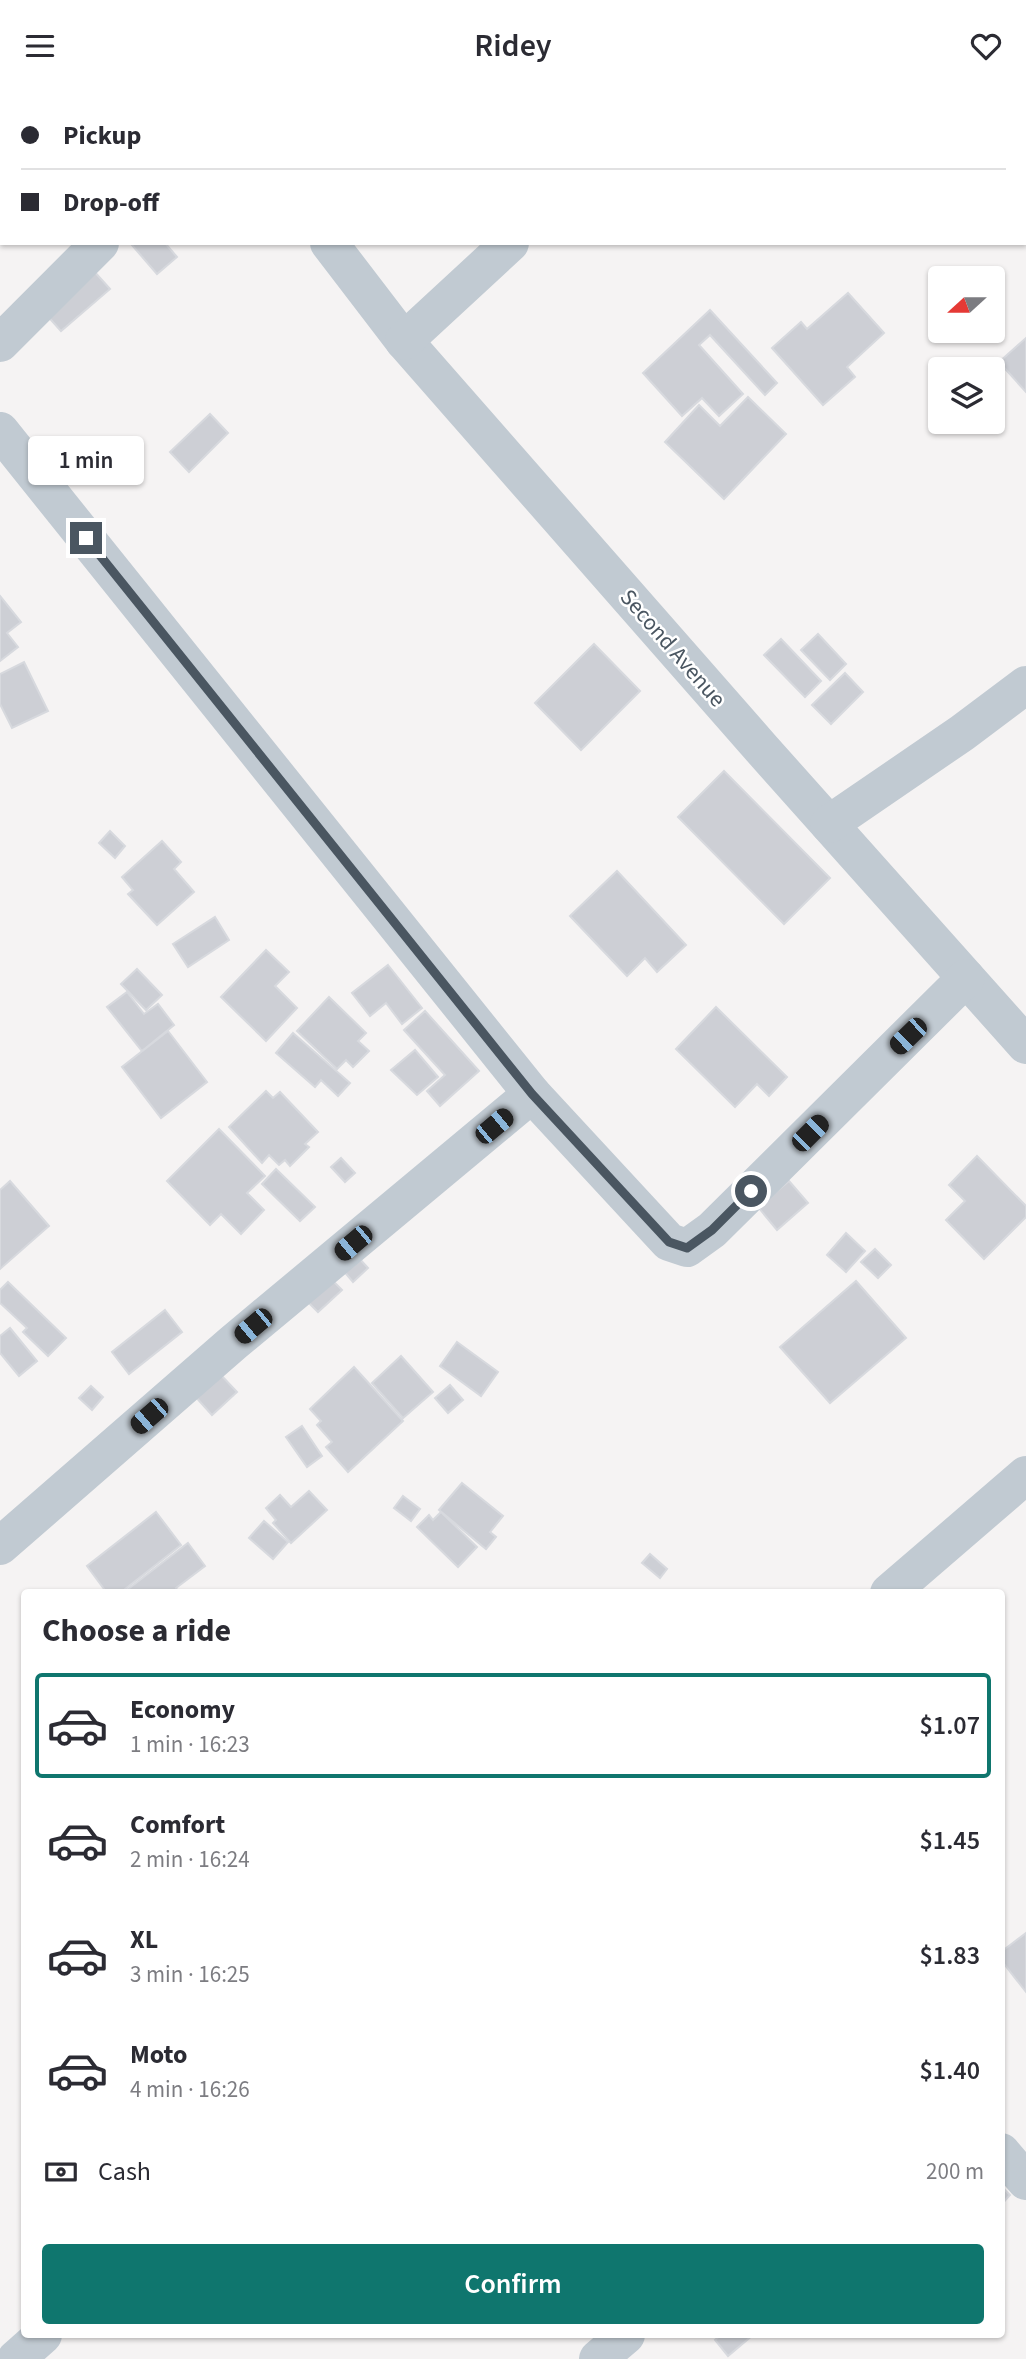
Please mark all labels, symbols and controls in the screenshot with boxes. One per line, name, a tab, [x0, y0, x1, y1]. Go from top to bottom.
text: Ridey	[474, 23, 552, 69]
icon: menu	[21, 27, 59, 65]
icon: heart	[967, 27, 1005, 65]
text: Pickup	[63, 117, 141, 154]
text: Drop-off	[63, 184, 159, 221]
north arrow	[928, 266, 1004, 343]
map controls	[928, 266, 1005, 434]
button: layers	[928, 357, 1005, 434]
callout: 1 min	[28, 437, 144, 485]
text: 1 min	[59, 444, 113, 477]
route end	[70, 522, 102, 554]
street label: Second Avenue	[612, 582, 734, 714]
car	[886, 1014, 931, 1058]
car	[472, 1104, 517, 1148]
car	[788, 1111, 833, 1155]
route start	[735, 1175, 767, 1207]
car	[331, 1221, 376, 1265]
car	[231, 1304, 276, 1348]
car	[127, 1394, 172, 1438]
text: Choose a ride	[42, 1608, 231, 1654]
text: Economy	[130, 1691, 235, 1728]
icon: car	[46, 1694, 109, 1757]
text: $1.07	[919, 1707, 980, 1744]
text: 1 min · 16:23	[130, 1728, 250, 1761]
text: Comfort	[130, 1806, 225, 1843]
icon: car	[46, 1809, 109, 1872]
text: $1.45	[919, 1822, 980, 1859]
text: 2 min · 16:24	[130, 1843, 250, 1876]
text: XL	[130, 1921, 158, 1958]
icon: car	[46, 1924, 109, 1987]
text: $1.83	[919, 1937, 980, 1974]
text: 3 min · 16:25	[130, 1958, 250, 1991]
text: Moto	[130, 2036, 187, 2073]
icon: car	[46, 2039, 109, 2102]
text: $1.40	[919, 2052, 980, 2089]
text: 4 min · 16:26	[130, 2073, 250, 2106]
icon: cash	[42, 2153, 80, 2191]
text: Cash	[98, 2153, 151, 2190]
text: 200 m	[926, 2155, 984, 2188]
button: Confirm	[42, 2244, 984, 2324]

